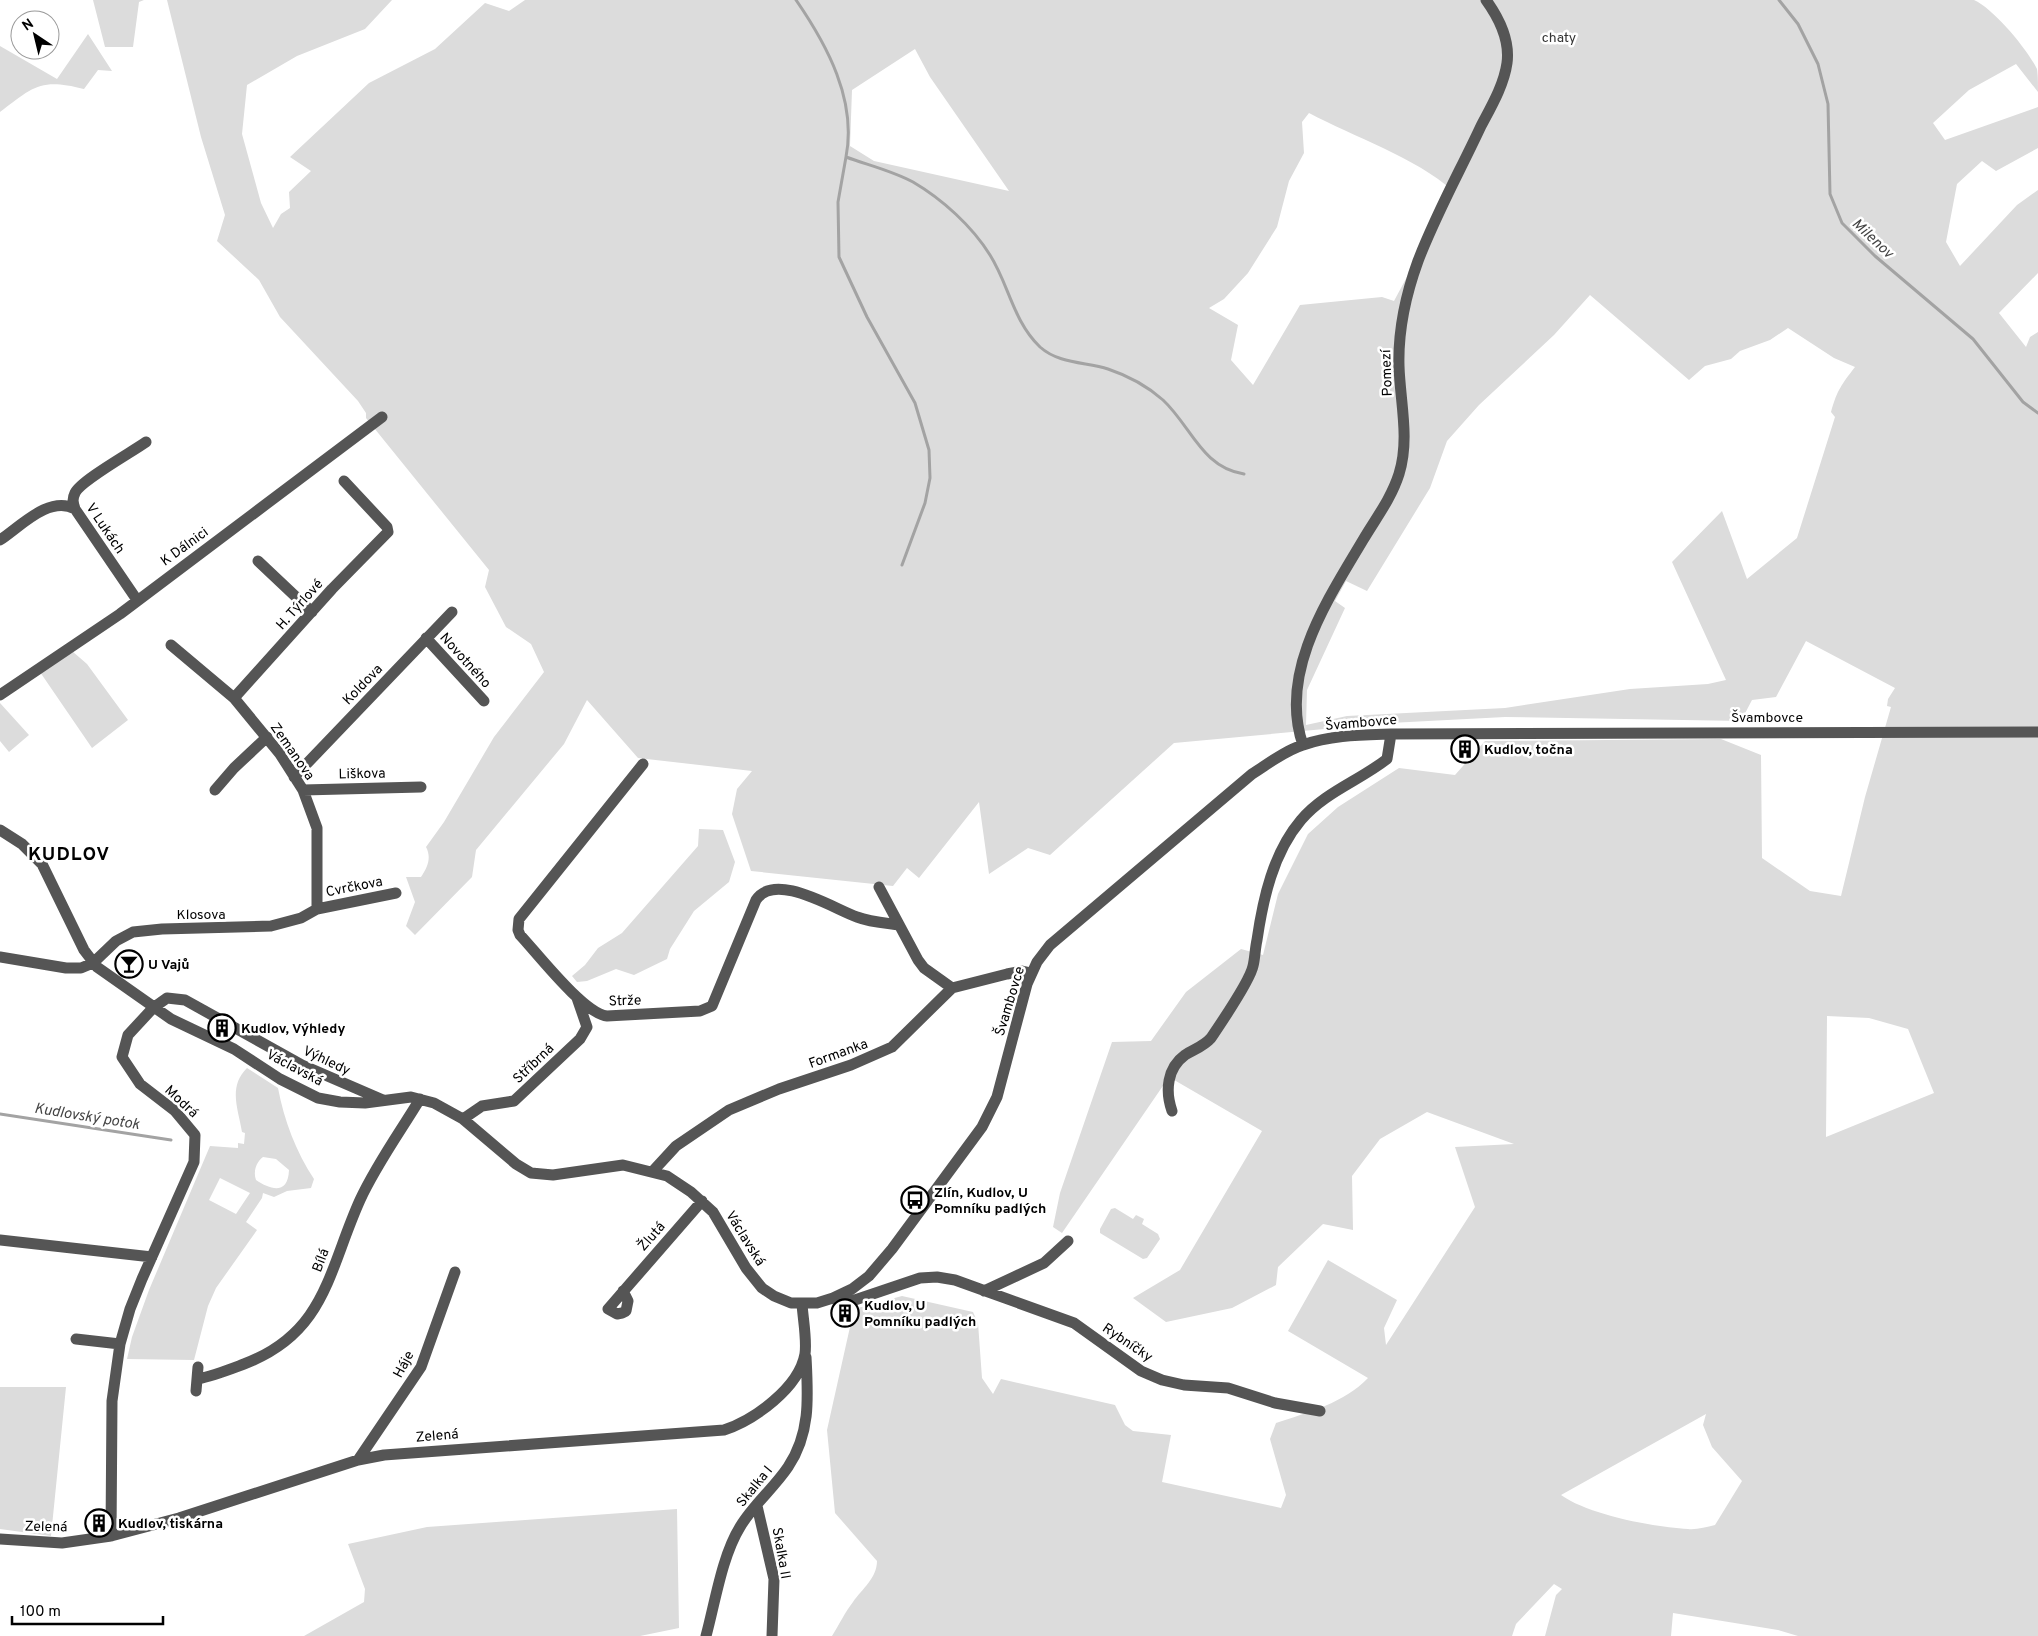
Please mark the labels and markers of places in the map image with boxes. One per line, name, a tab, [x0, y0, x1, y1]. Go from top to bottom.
building icon: Kudlov, točna	[1450, 734, 1480, 764]
place label: Kudlov, točna	[1484, 742, 1573, 759]
bar icon: U Vajů	[114, 949, 144, 979]
place label: U Vajů	[148, 957, 189, 974]
building icon: Kudlov, Výhledy	[207, 1013, 237, 1043]
place label: Kudlov, Výhledy	[241, 1021, 345, 1038]
bus stop icon: Zlín, Kudlov, U Pomníku padlých	[900, 1185, 930, 1215]
place label: Zlín, Kudlov, U Pomníku padlých	[934, 1185, 1046, 1218]
building icon: Kudlov, U Pomníku padlých	[830, 1298, 860, 1328]
place label: Kudlov, U Pomníku padlých	[864, 1298, 976, 1331]
building icon: Kudlov, tiskárna	[84, 1508, 114, 1538]
place label: Kudlov, tiskárna	[118, 1516, 223, 1533]

